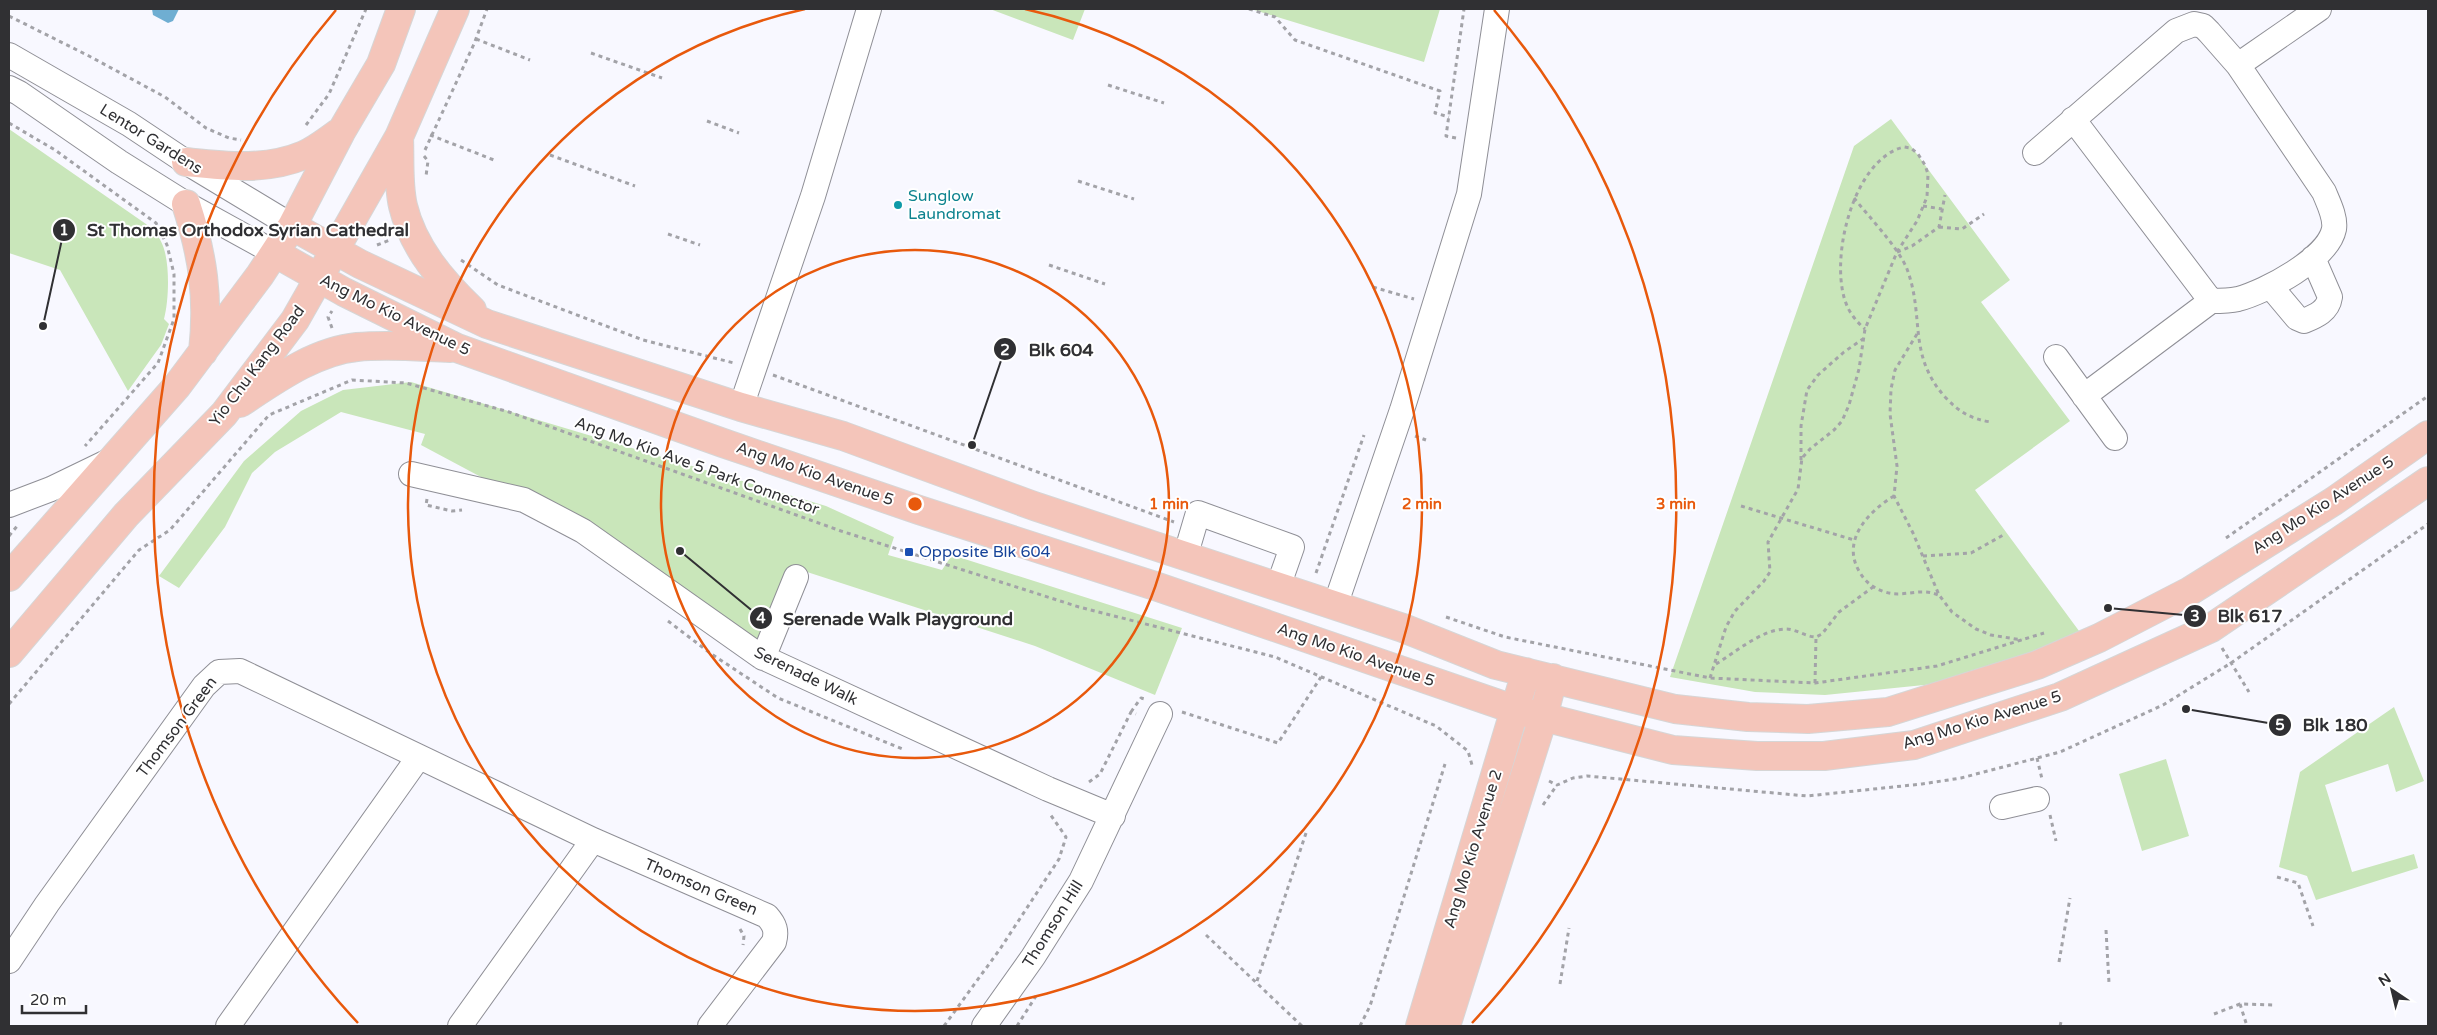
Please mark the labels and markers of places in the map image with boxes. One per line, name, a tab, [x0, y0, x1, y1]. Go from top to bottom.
place label: Sunglow Laundromat	[908, 186, 1001, 224]
marker: Sunglow Laundromat	[892, 199, 904, 211]
callout: St Thomas Orthodox Syrian Cathedral	[52, 214, 419, 247]
callout: Blk 604	[993, 333, 1103, 366]
centre of rings	[906, 495, 924, 513]
place label: Opposite Blk 604	[919, 542, 1051, 562]
marker: Opposite Blk 604	[903, 546, 915, 558]
callout: Blk 617	[2182, 599, 2292, 632]
callout: Serenade Walk Playground	[748, 602, 1023, 635]
callout: Blk 180	[2267, 709, 2378, 742]

